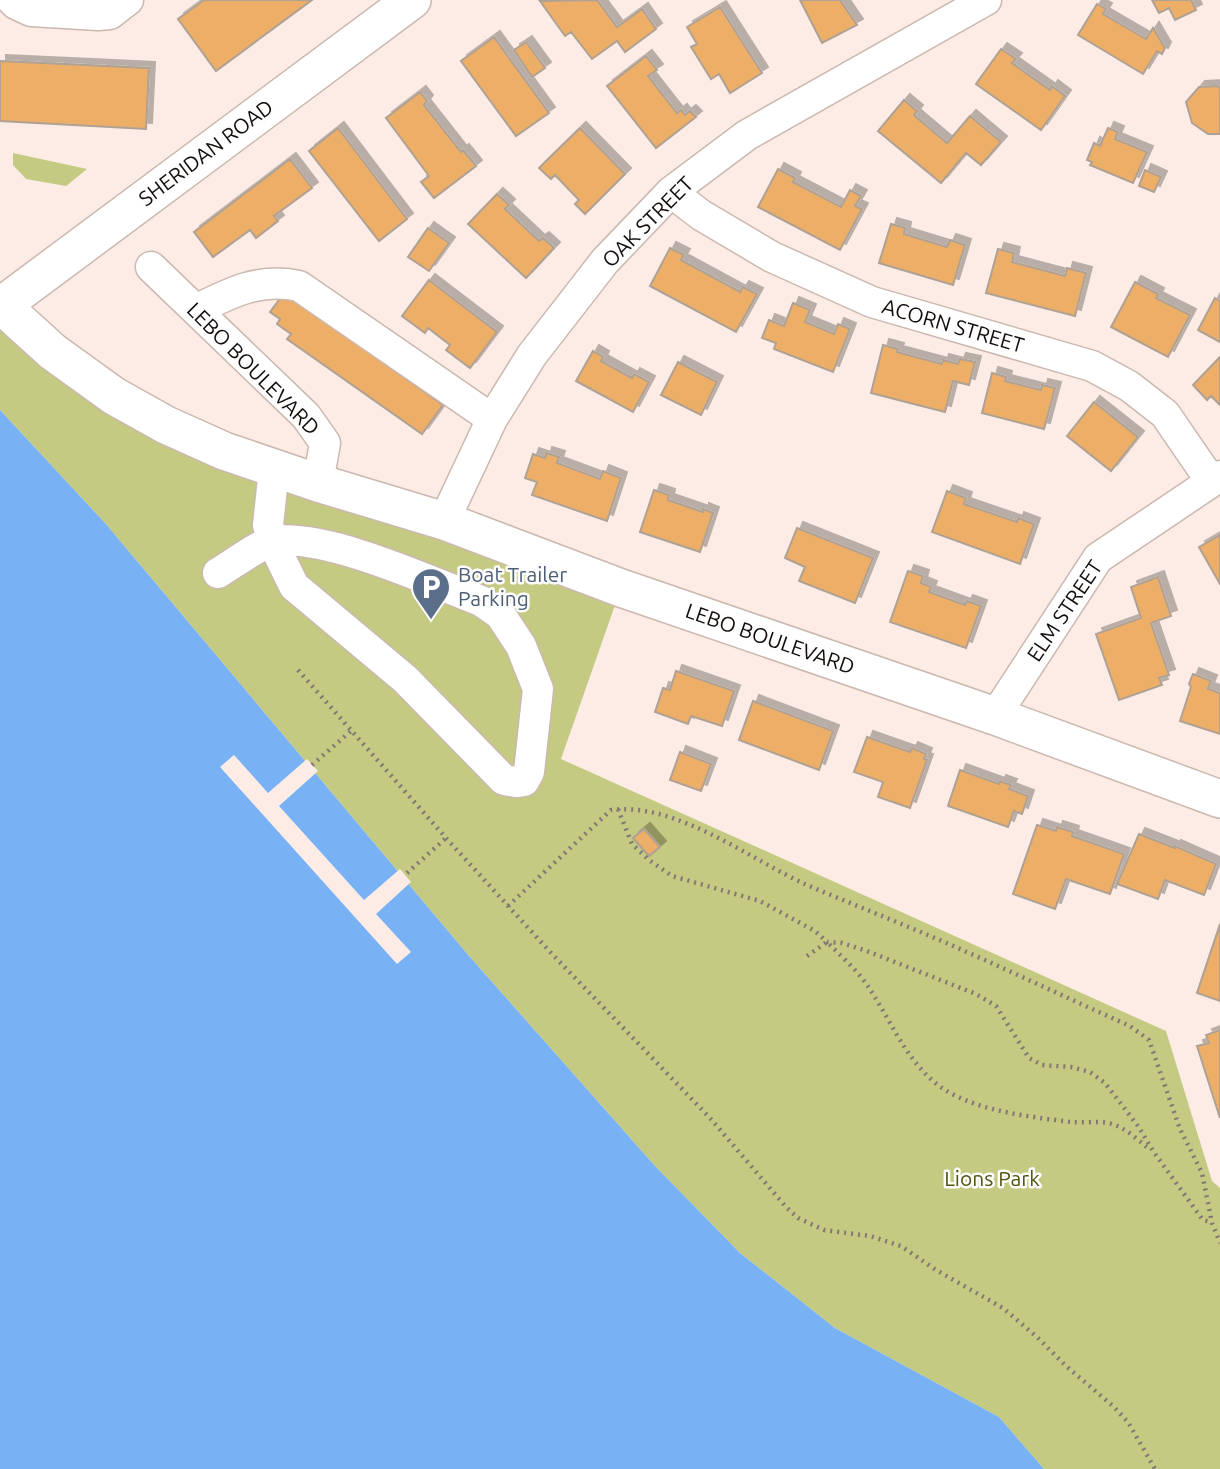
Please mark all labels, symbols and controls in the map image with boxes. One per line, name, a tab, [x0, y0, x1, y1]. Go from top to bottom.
street label: SHERIDAN ROAD	[134, 94, 277, 210]
street label: OAK STREET	[597, 171, 698, 272]
street label: ACORN STREET	[880, 293, 1027, 357]
street label: LEBO BOULEVARD	[183, 297, 325, 439]
street label: ELM STREET	[1022, 555, 1107, 665]
place label: Boat Trailer Parking	[458, 562, 567, 610]
parking icon: Boat Trailer Parking	[410, 566, 452, 621]
street label: LEBO BOULEVARD	[683, 598, 858, 678]
park label: Lions Park	[944, 1166, 1040, 1190]

